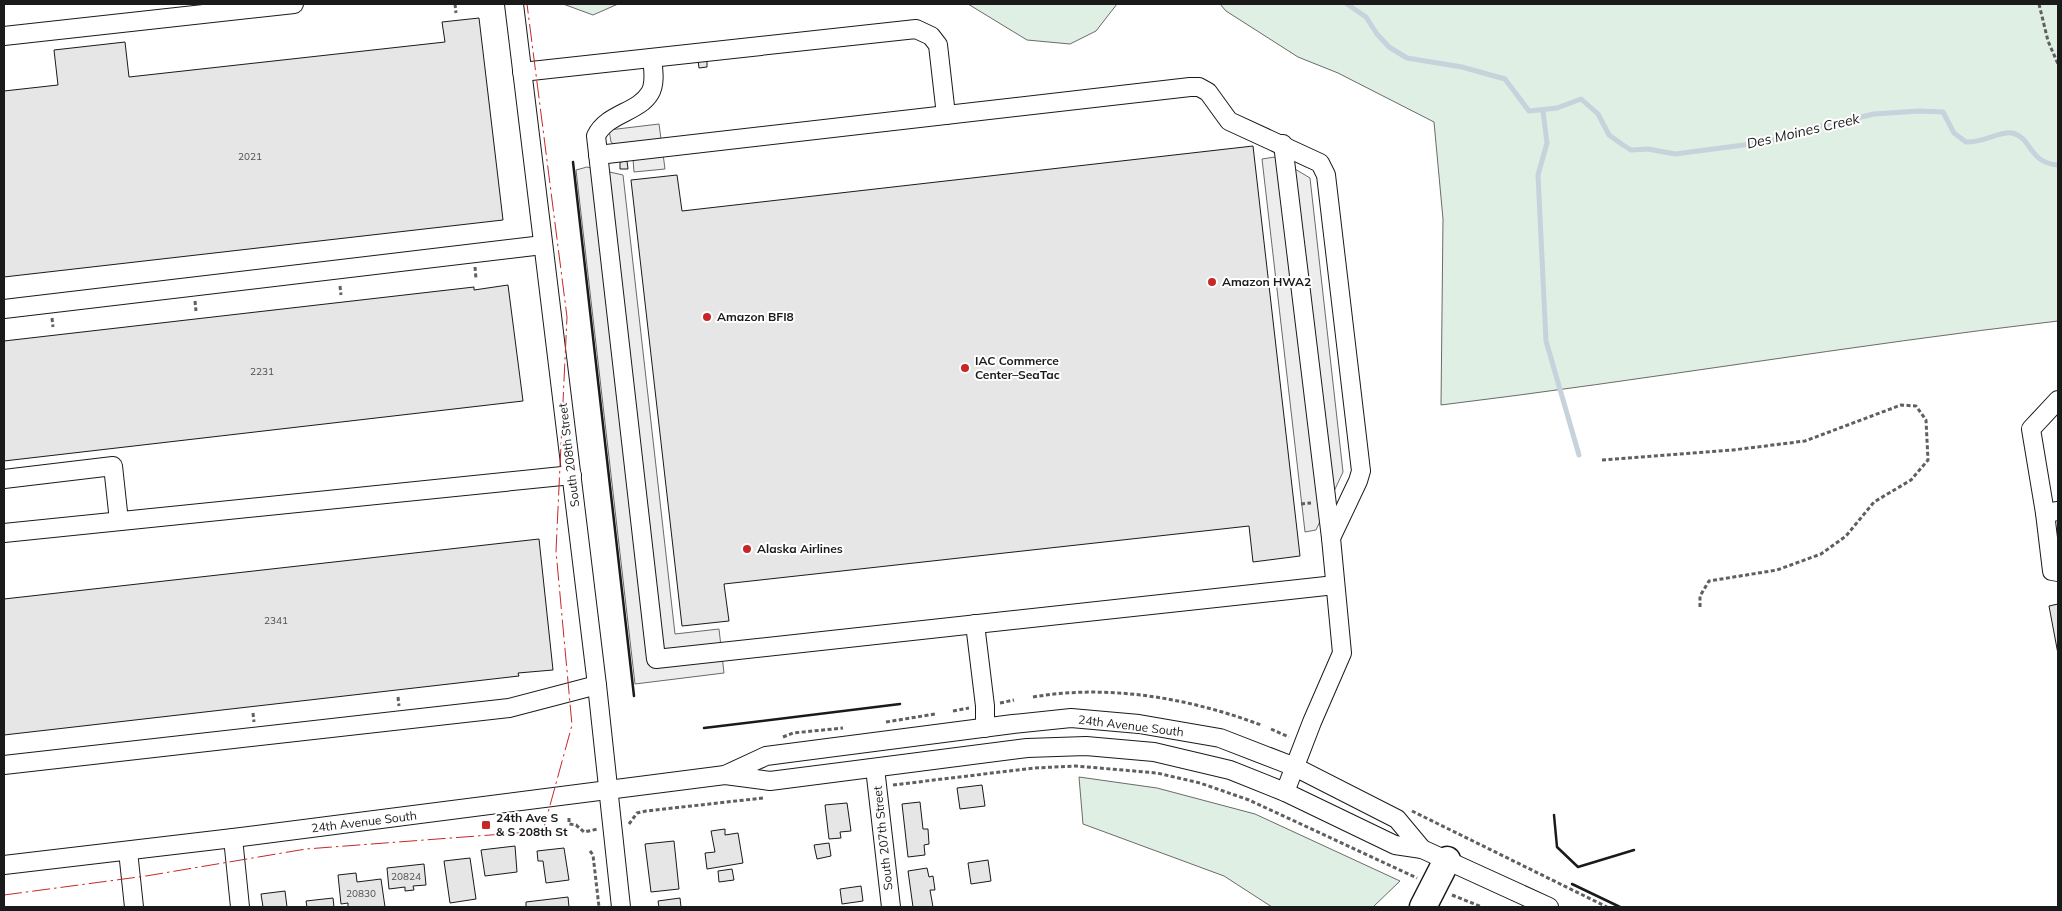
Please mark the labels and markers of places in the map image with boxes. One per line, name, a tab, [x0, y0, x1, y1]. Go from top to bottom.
place label: Amazon HWA2	[1222, 274, 1311, 289]
marker: Amazon HWA2	[1206, 276, 1218, 288]
place label: Amazon BFI8	[717, 309, 794, 324]
marker: Amazon BFI8	[701, 311, 713, 323]
place label: IAC Commerce Center–SeaTac	[975, 353, 1060, 382]
marker: IAC Commerce Center–SeaTac	[959, 362, 971, 374]
place label: Alaska Airlines	[757, 541, 843, 556]
marker: Alaska Airlines	[741, 543, 753, 555]
place label: 24th Ave S & S 208th St	[496, 810, 568, 839]
marker: 24th Ave S & S 208th St	[480, 819, 492, 831]

